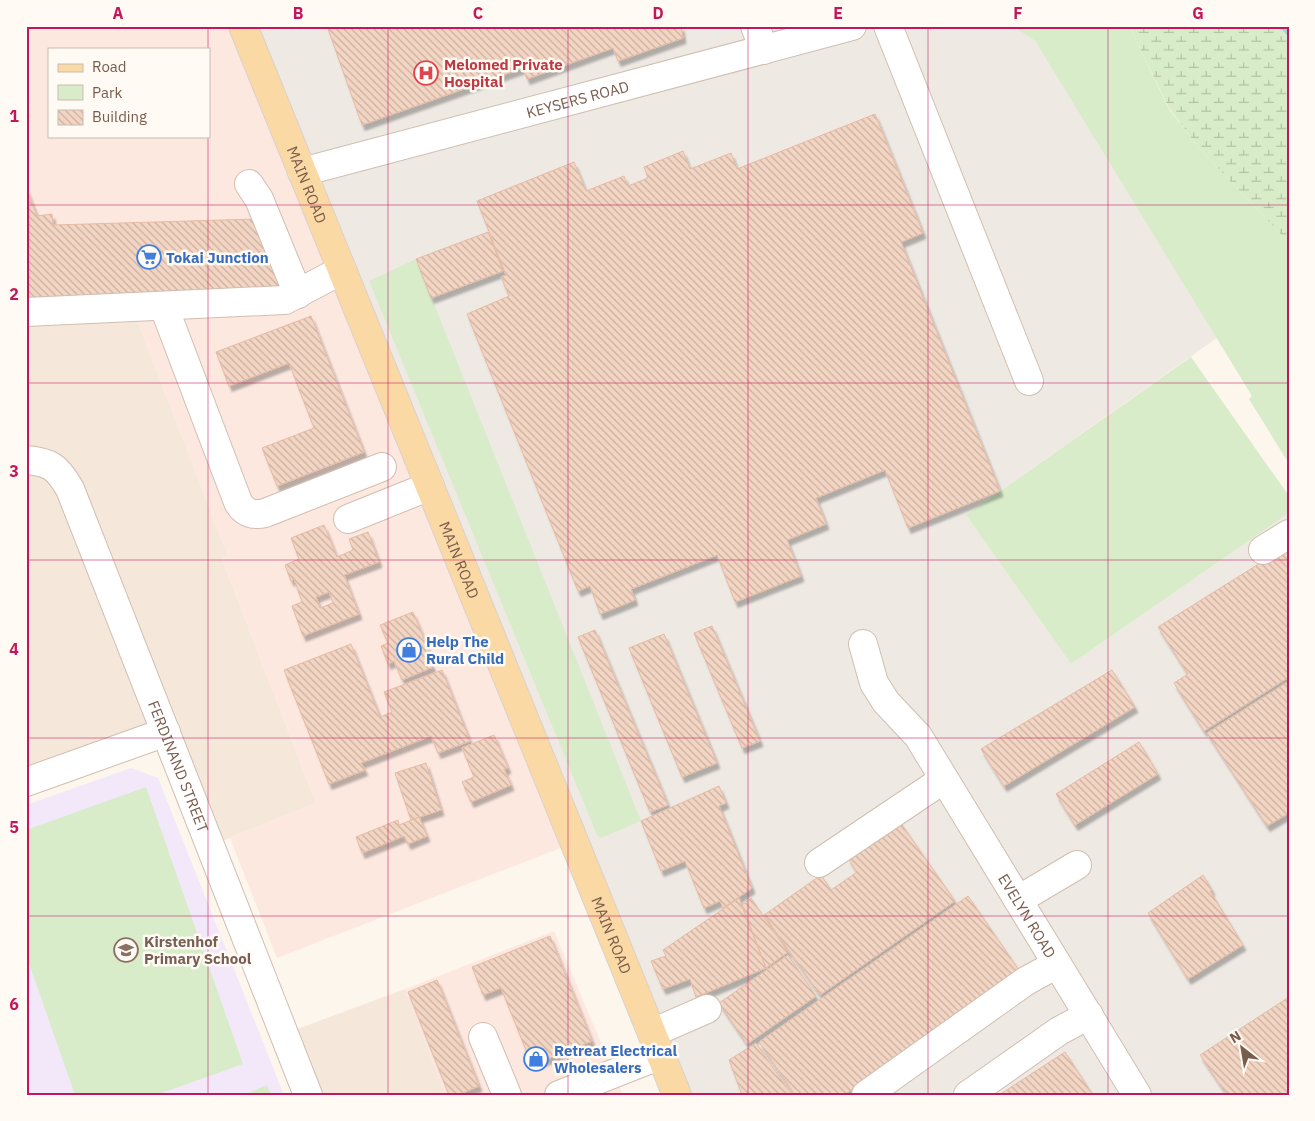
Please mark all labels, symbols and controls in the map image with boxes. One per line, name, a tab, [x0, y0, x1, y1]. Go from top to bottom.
text: A	[113, 3, 124, 23]
text: B	[293, 3, 304, 23]
text: C	[473, 3, 483, 23]
text: D	[652, 3, 664, 23]
text: E	[833, 3, 843, 23]
text: F	[1013, 3, 1023, 23]
text: G	[1192, 3, 1204, 23]
legend	[48, 48, 210, 138]
place label: Melomed Private Hospital	[444, 55, 563, 91]
text: Road	[92, 57, 127, 76]
hospital icon: Melomed Private Hospital	[413, 60, 439, 86]
street label: KEYSERS ROAD	[524, 76, 631, 122]
text: Park	[92, 83, 122, 102]
text: 1	[9, 106, 19, 126]
text: Building	[92, 107, 147, 126]
street label: MAIN ROAD	[283, 143, 331, 226]
supermarket icon: Tokai Junction	[136, 244, 162, 270]
place label: Tokai Junction	[166, 248, 269, 267]
text: 2	[9, 284, 19, 304]
text: 3	[9, 461, 19, 481]
street label: MAIN ROAD	[436, 518, 484, 601]
place label: Help The Rural Child	[426, 632, 504, 668]
shop icon: Help The Rural Child	[396, 637, 422, 663]
text: 4	[9, 639, 19, 659]
street label: FERDINAND STREET	[144, 698, 214, 835]
text: 5	[9, 817, 19, 837]
street label: EVELYN ROAD	[995, 870, 1061, 961]
street label: MAIN ROAD	[588, 894, 636, 976]
place label: Kirstenhof Primary School	[144, 932, 252, 968]
school or university icon: Kirstenhof Primary School	[113, 937, 139, 963]
text: 6	[9, 994, 19, 1014]
north arrow	[1218, 1024, 1268, 1074]
text: N	[1226, 1027, 1244, 1047]
place label: Retreat Electrical Wholesalers	[554, 1041, 677, 1077]
shop icon: Retreat Electrical Wholesalers	[523, 1046, 549, 1072]

